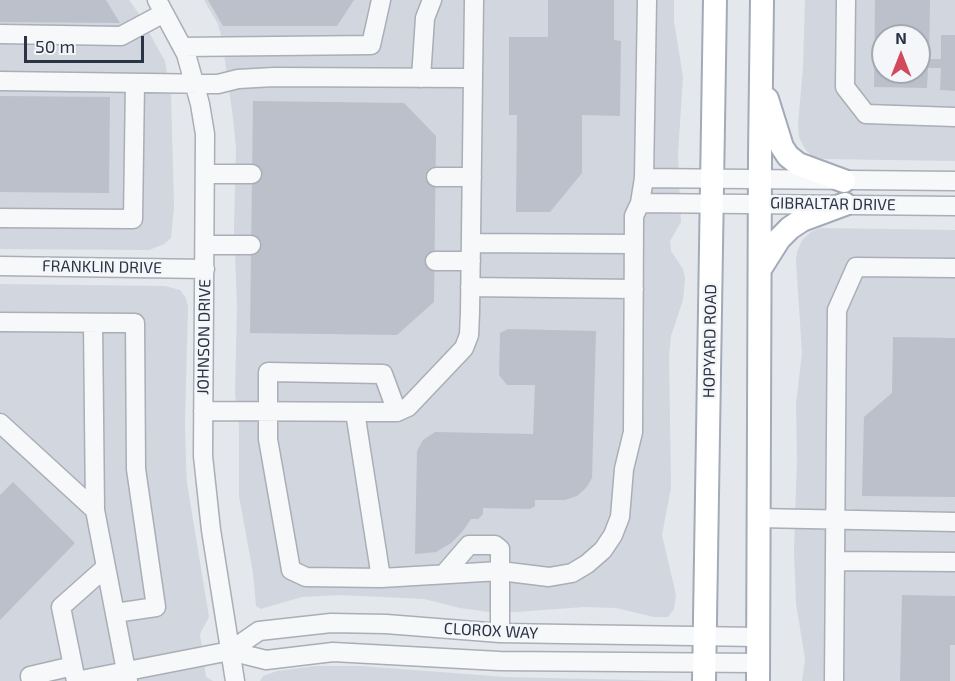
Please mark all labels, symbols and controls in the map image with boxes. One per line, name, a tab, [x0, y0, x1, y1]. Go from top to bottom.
scale bar	[27, 24, 147, 62]
north arrow	[871, 24, 931, 84]
text: N	[895, 28, 907, 47]
text: 50 m	[35, 35, 75, 57]
street label: GIBRALTAR DRIVE	[770, 193, 896, 215]
street label: FRANKLIN DRIVE	[42, 256, 162, 278]
street label: JOHNSON DRIVE	[193, 279, 215, 395]
street label: HOPYARD ROAD	[699, 284, 721, 398]
street label: CLOROX WAY	[443, 619, 539, 643]

